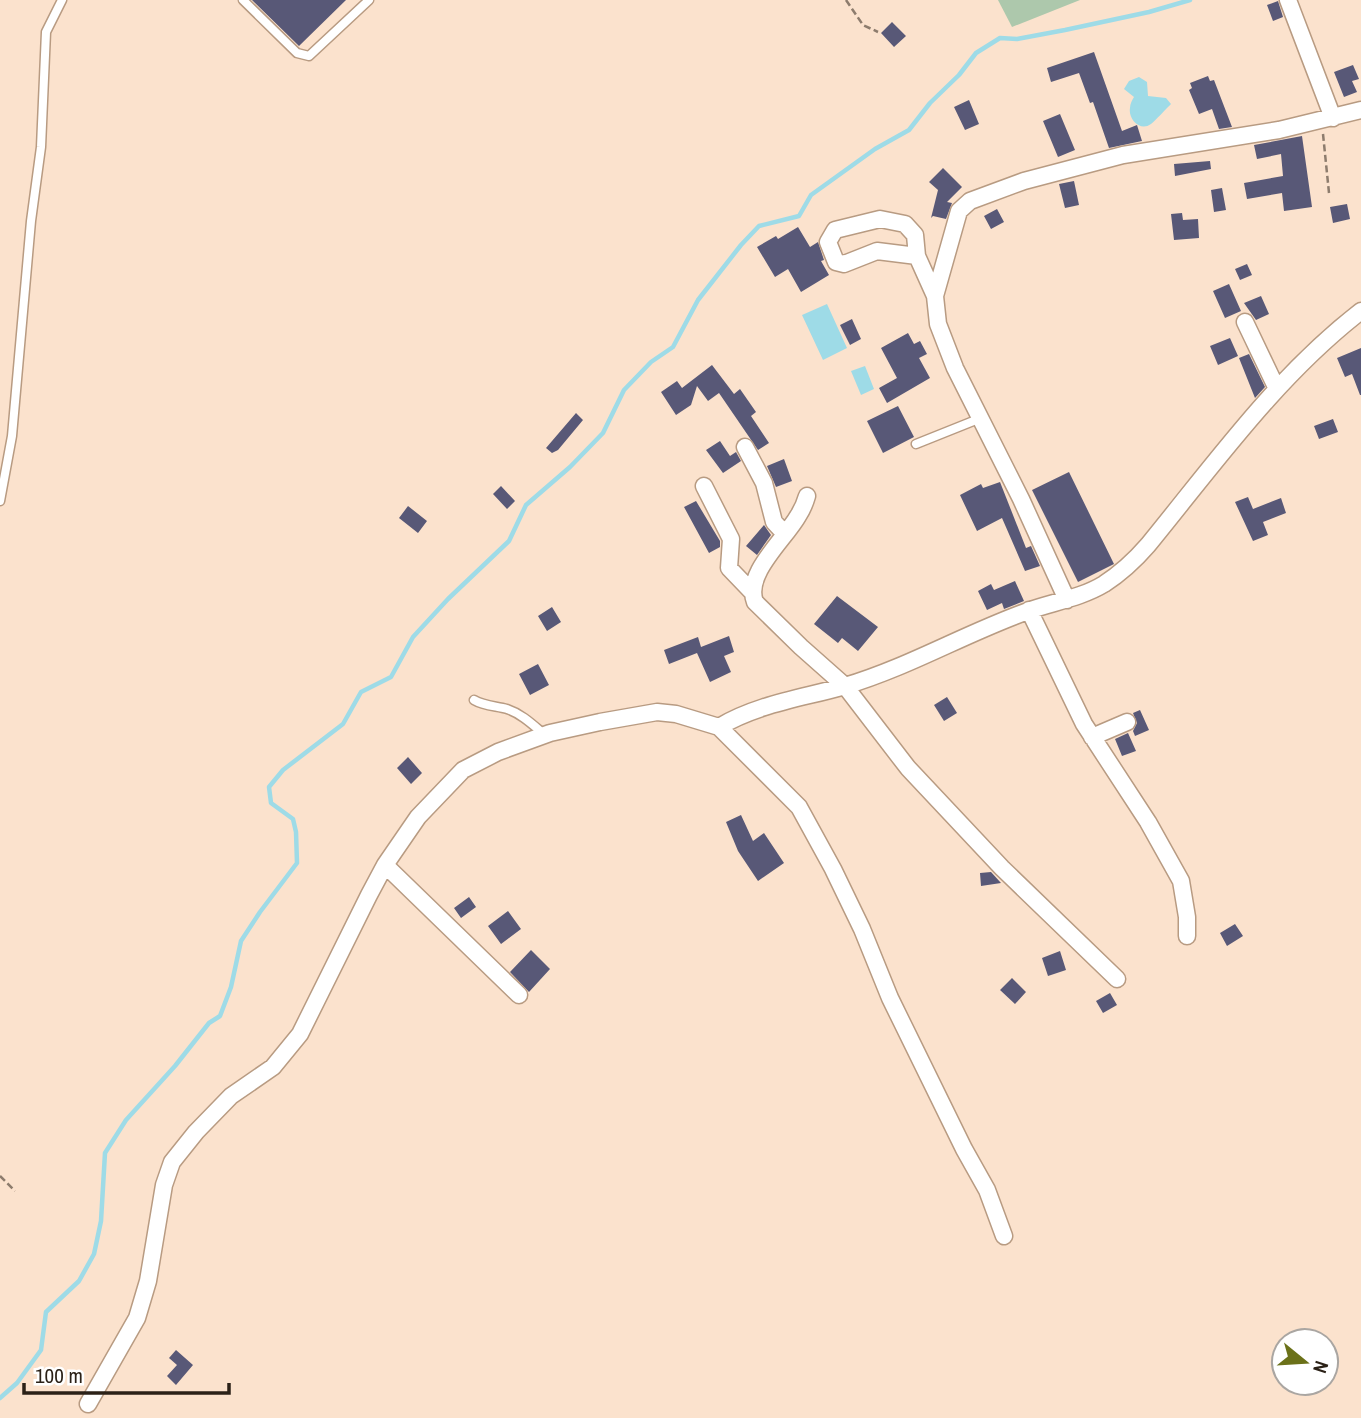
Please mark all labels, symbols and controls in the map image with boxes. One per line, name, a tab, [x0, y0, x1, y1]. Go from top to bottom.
north arrow	[1270, 1327, 1340, 1397]
scale bar	[24, 1352, 229, 1396]
text: N	[1307, 1358, 1335, 1377]
text: 100 m	[35, 1361, 83, 1390]

